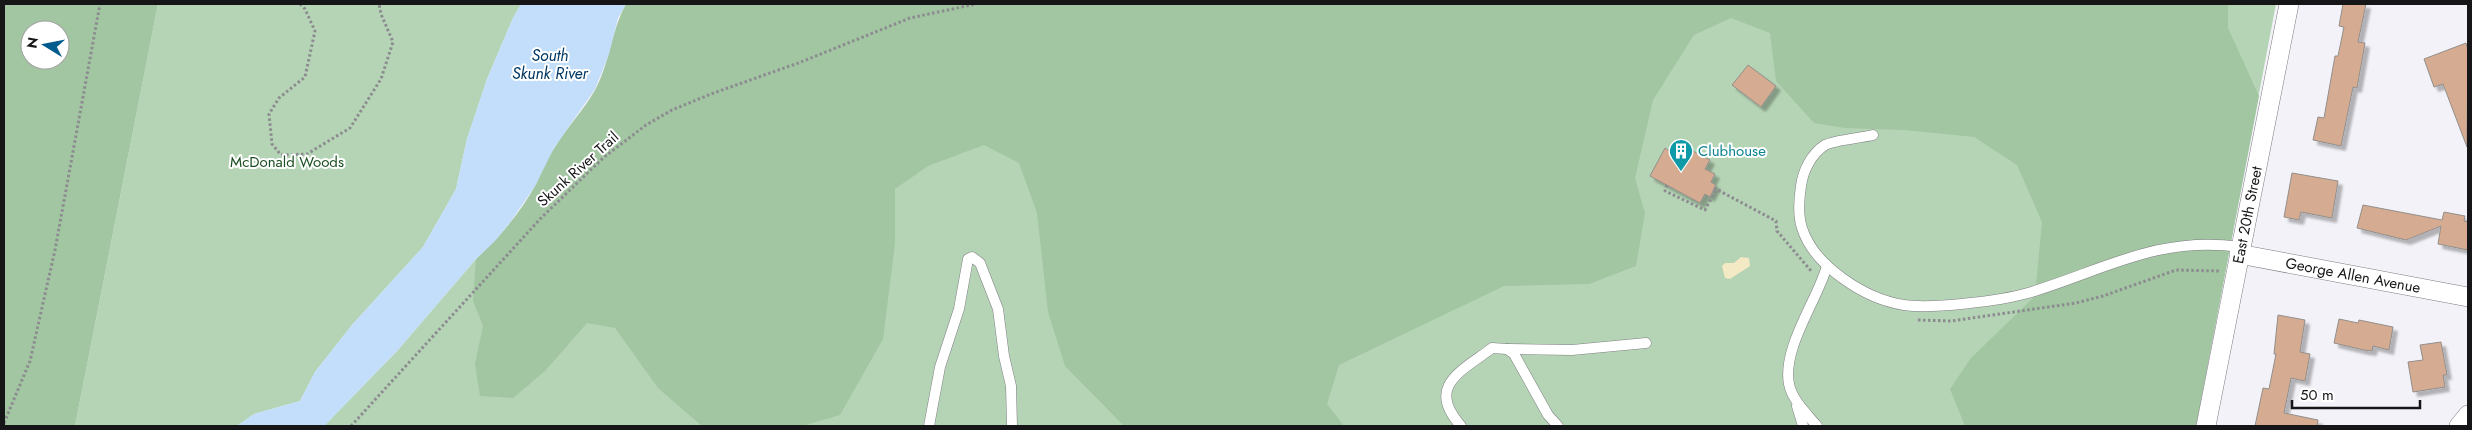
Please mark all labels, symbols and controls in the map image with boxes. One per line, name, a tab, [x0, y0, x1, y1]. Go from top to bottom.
north arrow	[20, 20, 70, 70]
text: N	[21, 36, 43, 50]
water label: South Skunk River	[512, 44, 590, 85]
street label: Skunk River Trail	[532, 126, 624, 212]
building icon: Clubhouse	[1668, 138, 1694, 172]
place label: Clubhouse	[1698, 140, 1766, 162]
park label: McDonald Woods	[230, 151, 344, 173]
street label: East 20th Street	[2227, 164, 2268, 266]
street label: George Allen Avenue	[2284, 252, 2423, 299]
scale bar	[2292, 378, 2420, 410]
text: 50 m	[2300, 384, 2334, 406]

